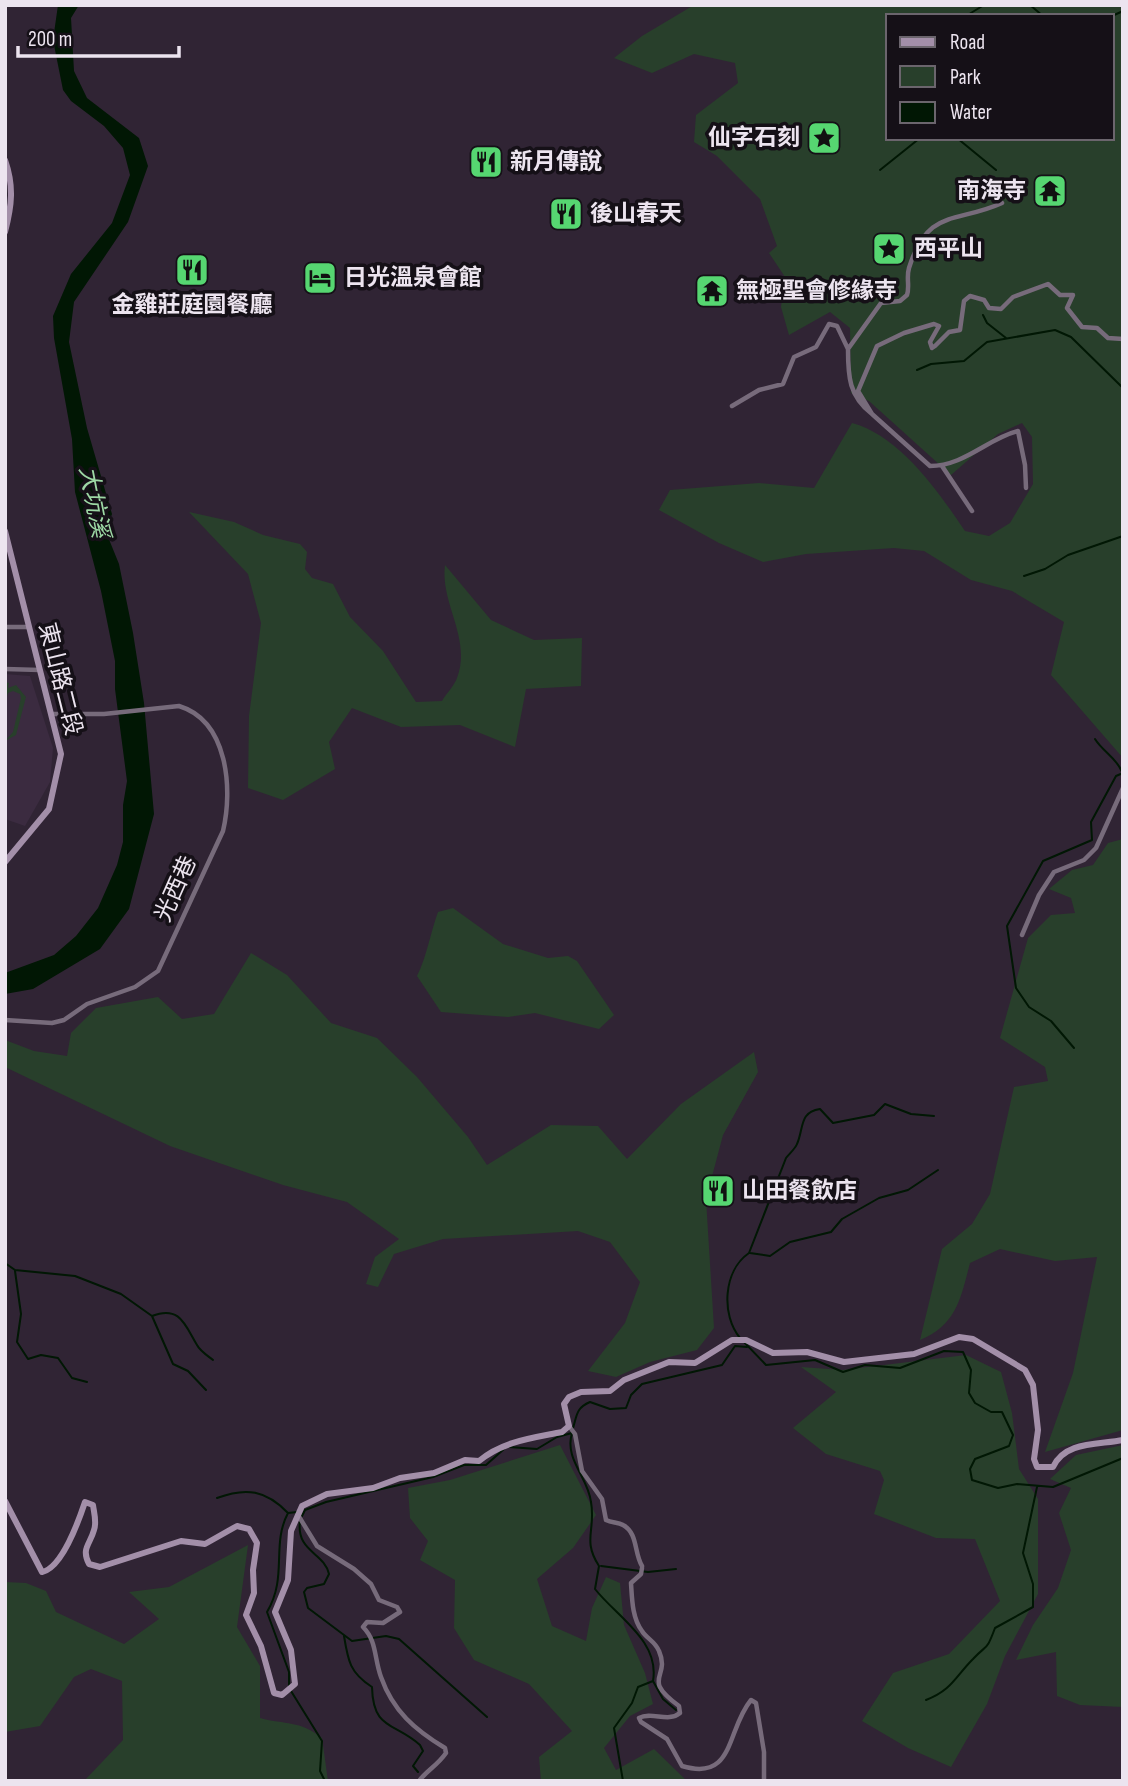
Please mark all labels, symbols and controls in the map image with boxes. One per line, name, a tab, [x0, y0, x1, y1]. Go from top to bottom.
scale bar	[18, 14, 178, 58]
legend	[886, 14, 1114, 140]
text: 200 m	[28, 27, 72, 52]
text: Road	[950, 30, 985, 55]
text: Park	[950, 65, 981, 90]
text: Water	[950, 100, 992, 125]
place icon: 仙字石刻	[805, 119, 843, 157]
place label: 仙字石刻	[708, 124, 800, 152]
restaurant icon: 新月傳說	[467, 143, 505, 181]
place label: 新月傳說	[510, 148, 602, 176]
temple icon: 南海寺	[1031, 172, 1069, 210]
place label: 南海寺	[957, 177, 1026, 205]
restaurant icon: 後山春天	[547, 195, 585, 233]
place label: 後山春天	[590, 200, 682, 228]
place icon: 西平山	[870, 230, 908, 268]
place label: 西平山	[914, 235, 983, 263]
restaurant icon: 金雞莊庭園餐廳	[173, 251, 211, 289]
hotel icon: 日光溫泉會館	[301, 259, 339, 297]
place label: 日光溫泉會館	[344, 264, 482, 292]
temple icon: 無極聖會修緣寺	[693, 272, 731, 310]
place label: 無極聖會修緣寺	[736, 277, 897, 305]
place label: 金雞莊庭園餐廳	[112, 291, 273, 319]
water label: 大坑溪	[73, 464, 116, 543]
street label: 東山路二段	[33, 620, 87, 738]
street label: 光西巷	[149, 852, 203, 926]
restaurant icon: 山田餐飲店	[699, 1172, 737, 1210]
place label: 山田餐飲店	[742, 1177, 857, 1205]

